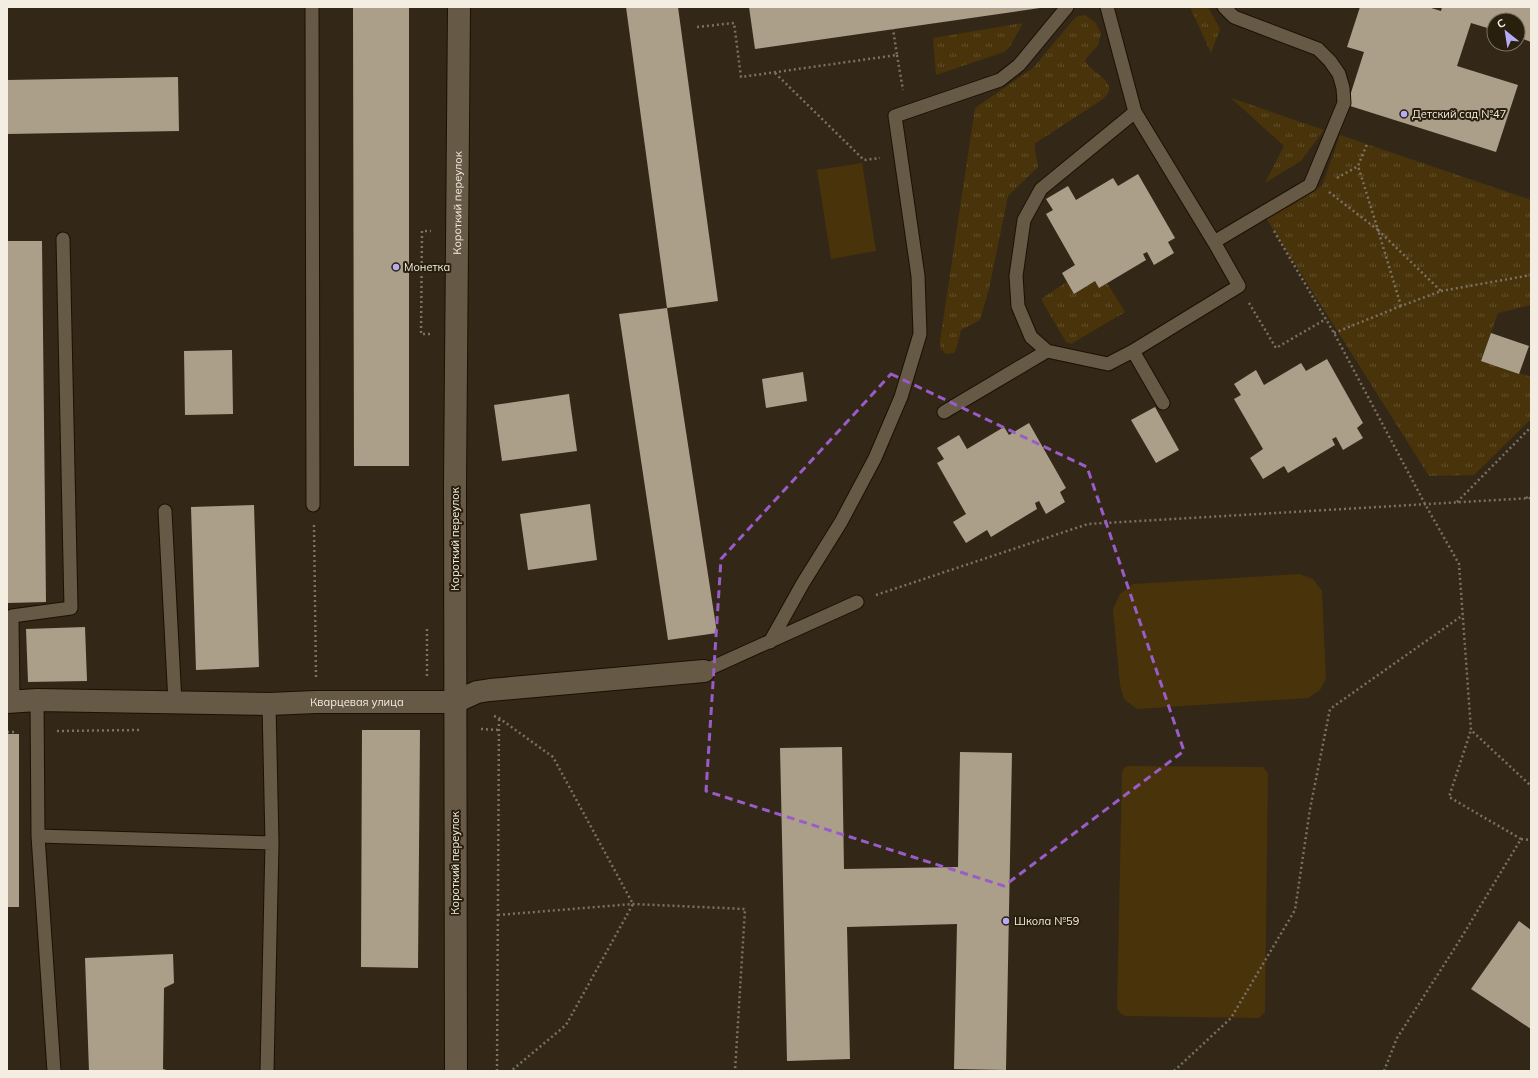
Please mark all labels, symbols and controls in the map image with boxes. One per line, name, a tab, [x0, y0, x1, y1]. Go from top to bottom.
north arrow	[1486, 12, 1526, 52]
text: С	[1494, 15, 1508, 31]
place label: Детский сад №47	[1412, 107, 1506, 121]
marker: Детский сад №47	[1399, 109, 1409, 119]
street label: Короткий переулок	[450, 151, 465, 255]
place label: Монетка	[404, 260, 450, 274]
marker: Монетка	[391, 262, 401, 272]
street label: Короткий переулок	[448, 487, 462, 591]
street label: Кварцевая улица	[310, 695, 404, 709]
street label: Короткий переулок	[448, 811, 462, 915]
place label: Школа №59	[1014, 914, 1079, 928]
marker: Школа №59	[1001, 916, 1011, 926]

